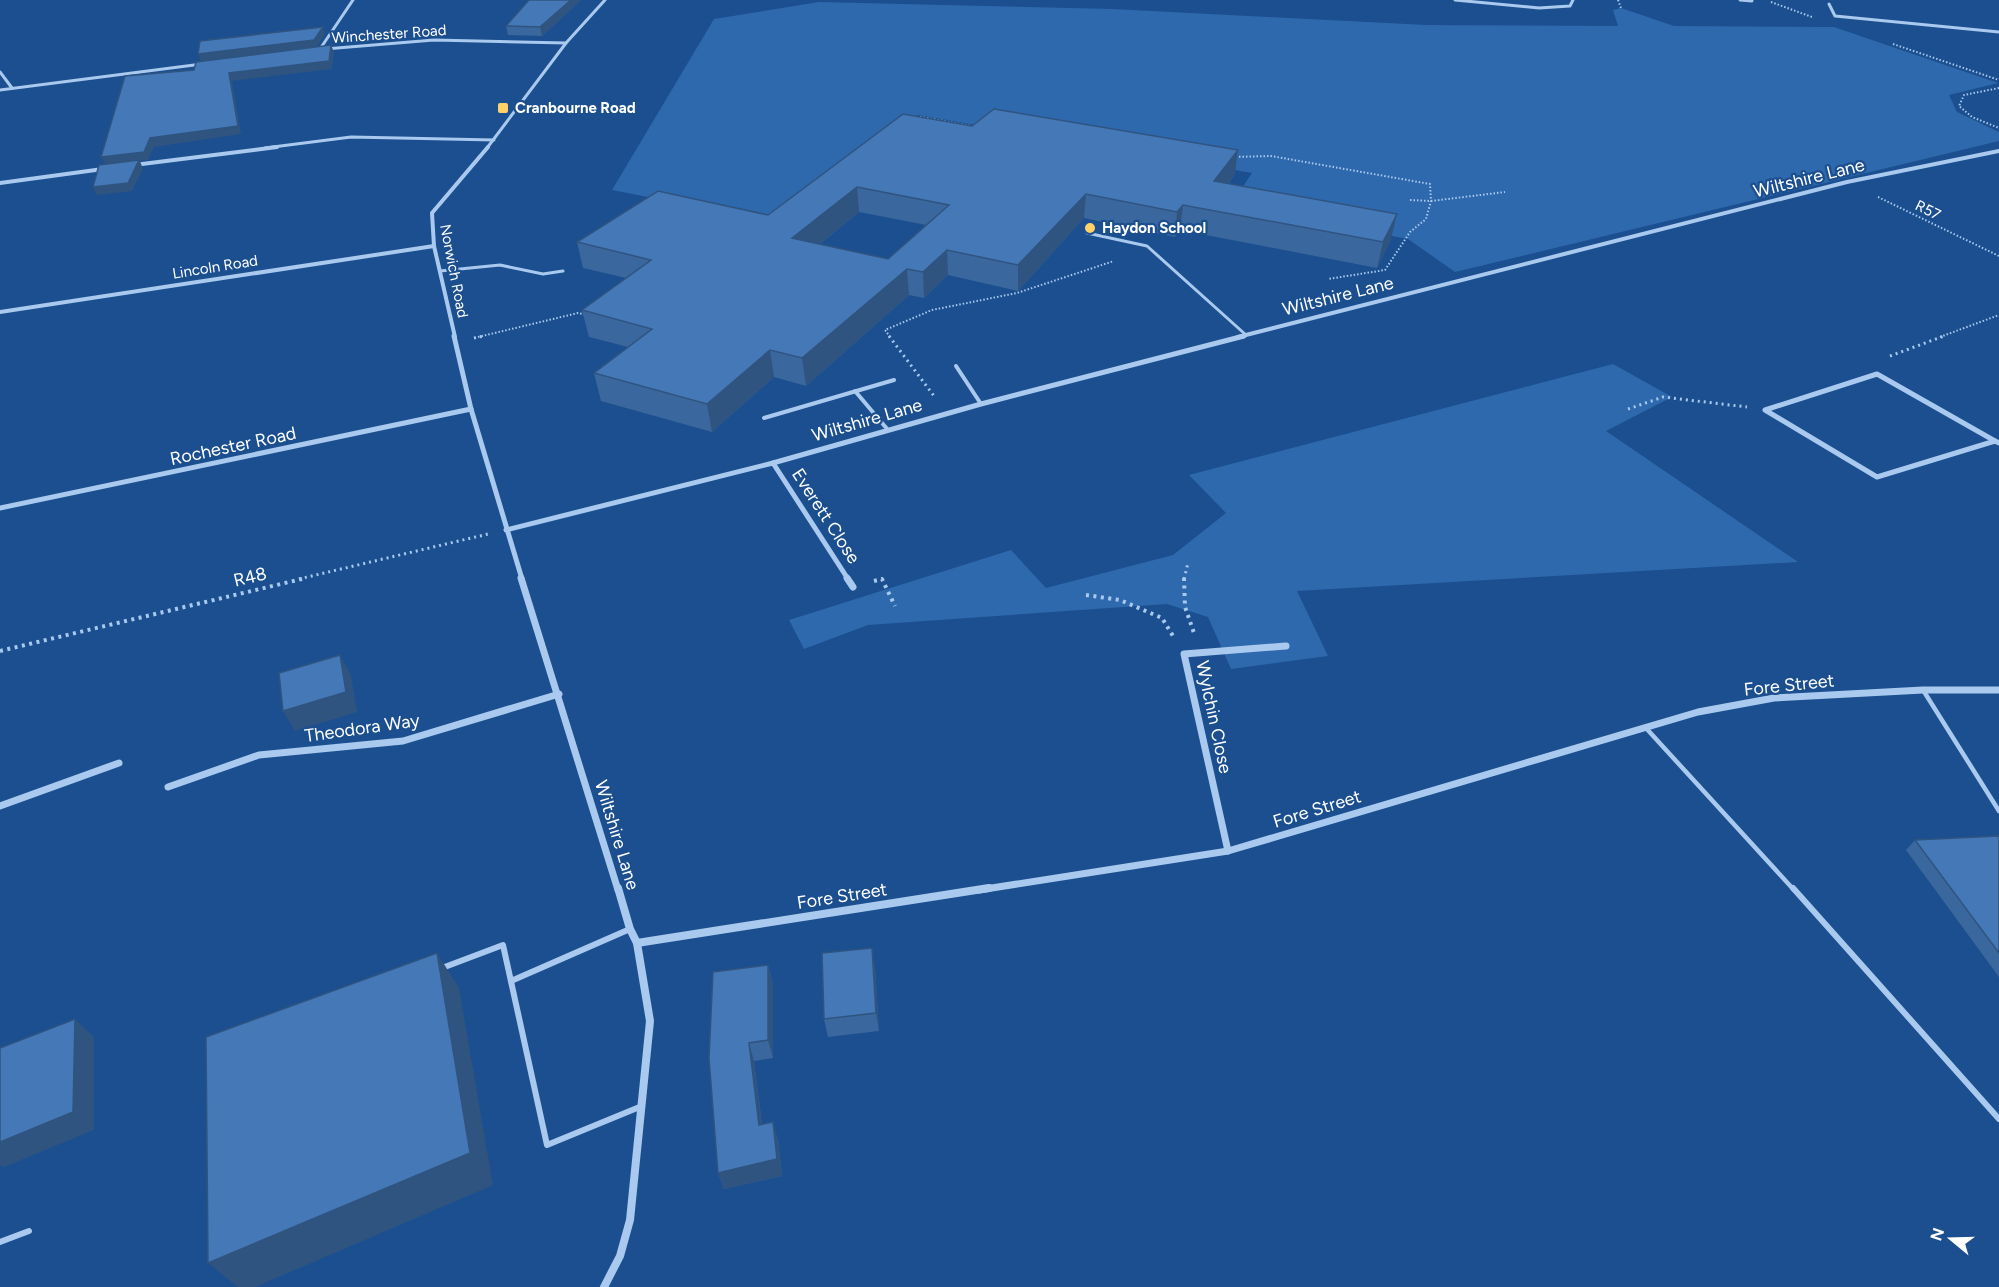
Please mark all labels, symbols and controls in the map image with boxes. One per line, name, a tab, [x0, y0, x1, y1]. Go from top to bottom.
street label: Winchester Road	[331, 21, 447, 47]
place label: Cranbourne Road	[515, 99, 636, 117]
marker: Cranbourne Road	[496, 101, 510, 115]
street label: Wiltshire Lane	[1751, 154, 1867, 202]
street label: R57	[1912, 196, 1944, 224]
place label: Haydon School	[1102, 219, 1206, 237]
marker: Haydon School	[1083, 221, 1097, 235]
street label: Norwich Road	[436, 222, 472, 320]
street label: Lincoln Road	[171, 251, 259, 283]
street label: Wiltshire Lane	[1280, 272, 1396, 320]
street label: Wiltshire Lane	[809, 394, 925, 446]
street label: Rochester Road	[168, 422, 298, 470]
street label: Everett Close	[787, 464, 865, 568]
street label: R48	[231, 562, 269, 592]
street label: Wylchin Close	[1191, 659, 1237, 776]
street label: Fore Street	[1743, 669, 1836, 701]
street label: Theodora Way	[303, 709, 421, 747]
street label: Wiltshire Lane	[590, 777, 644, 893]
street label: Fore Street	[1270, 785, 1364, 833]
street label: Fore Street	[795, 878, 889, 914]
north arrow	[1921, 1209, 1981, 1269]
text: N	[1926, 1225, 1948, 1243]

